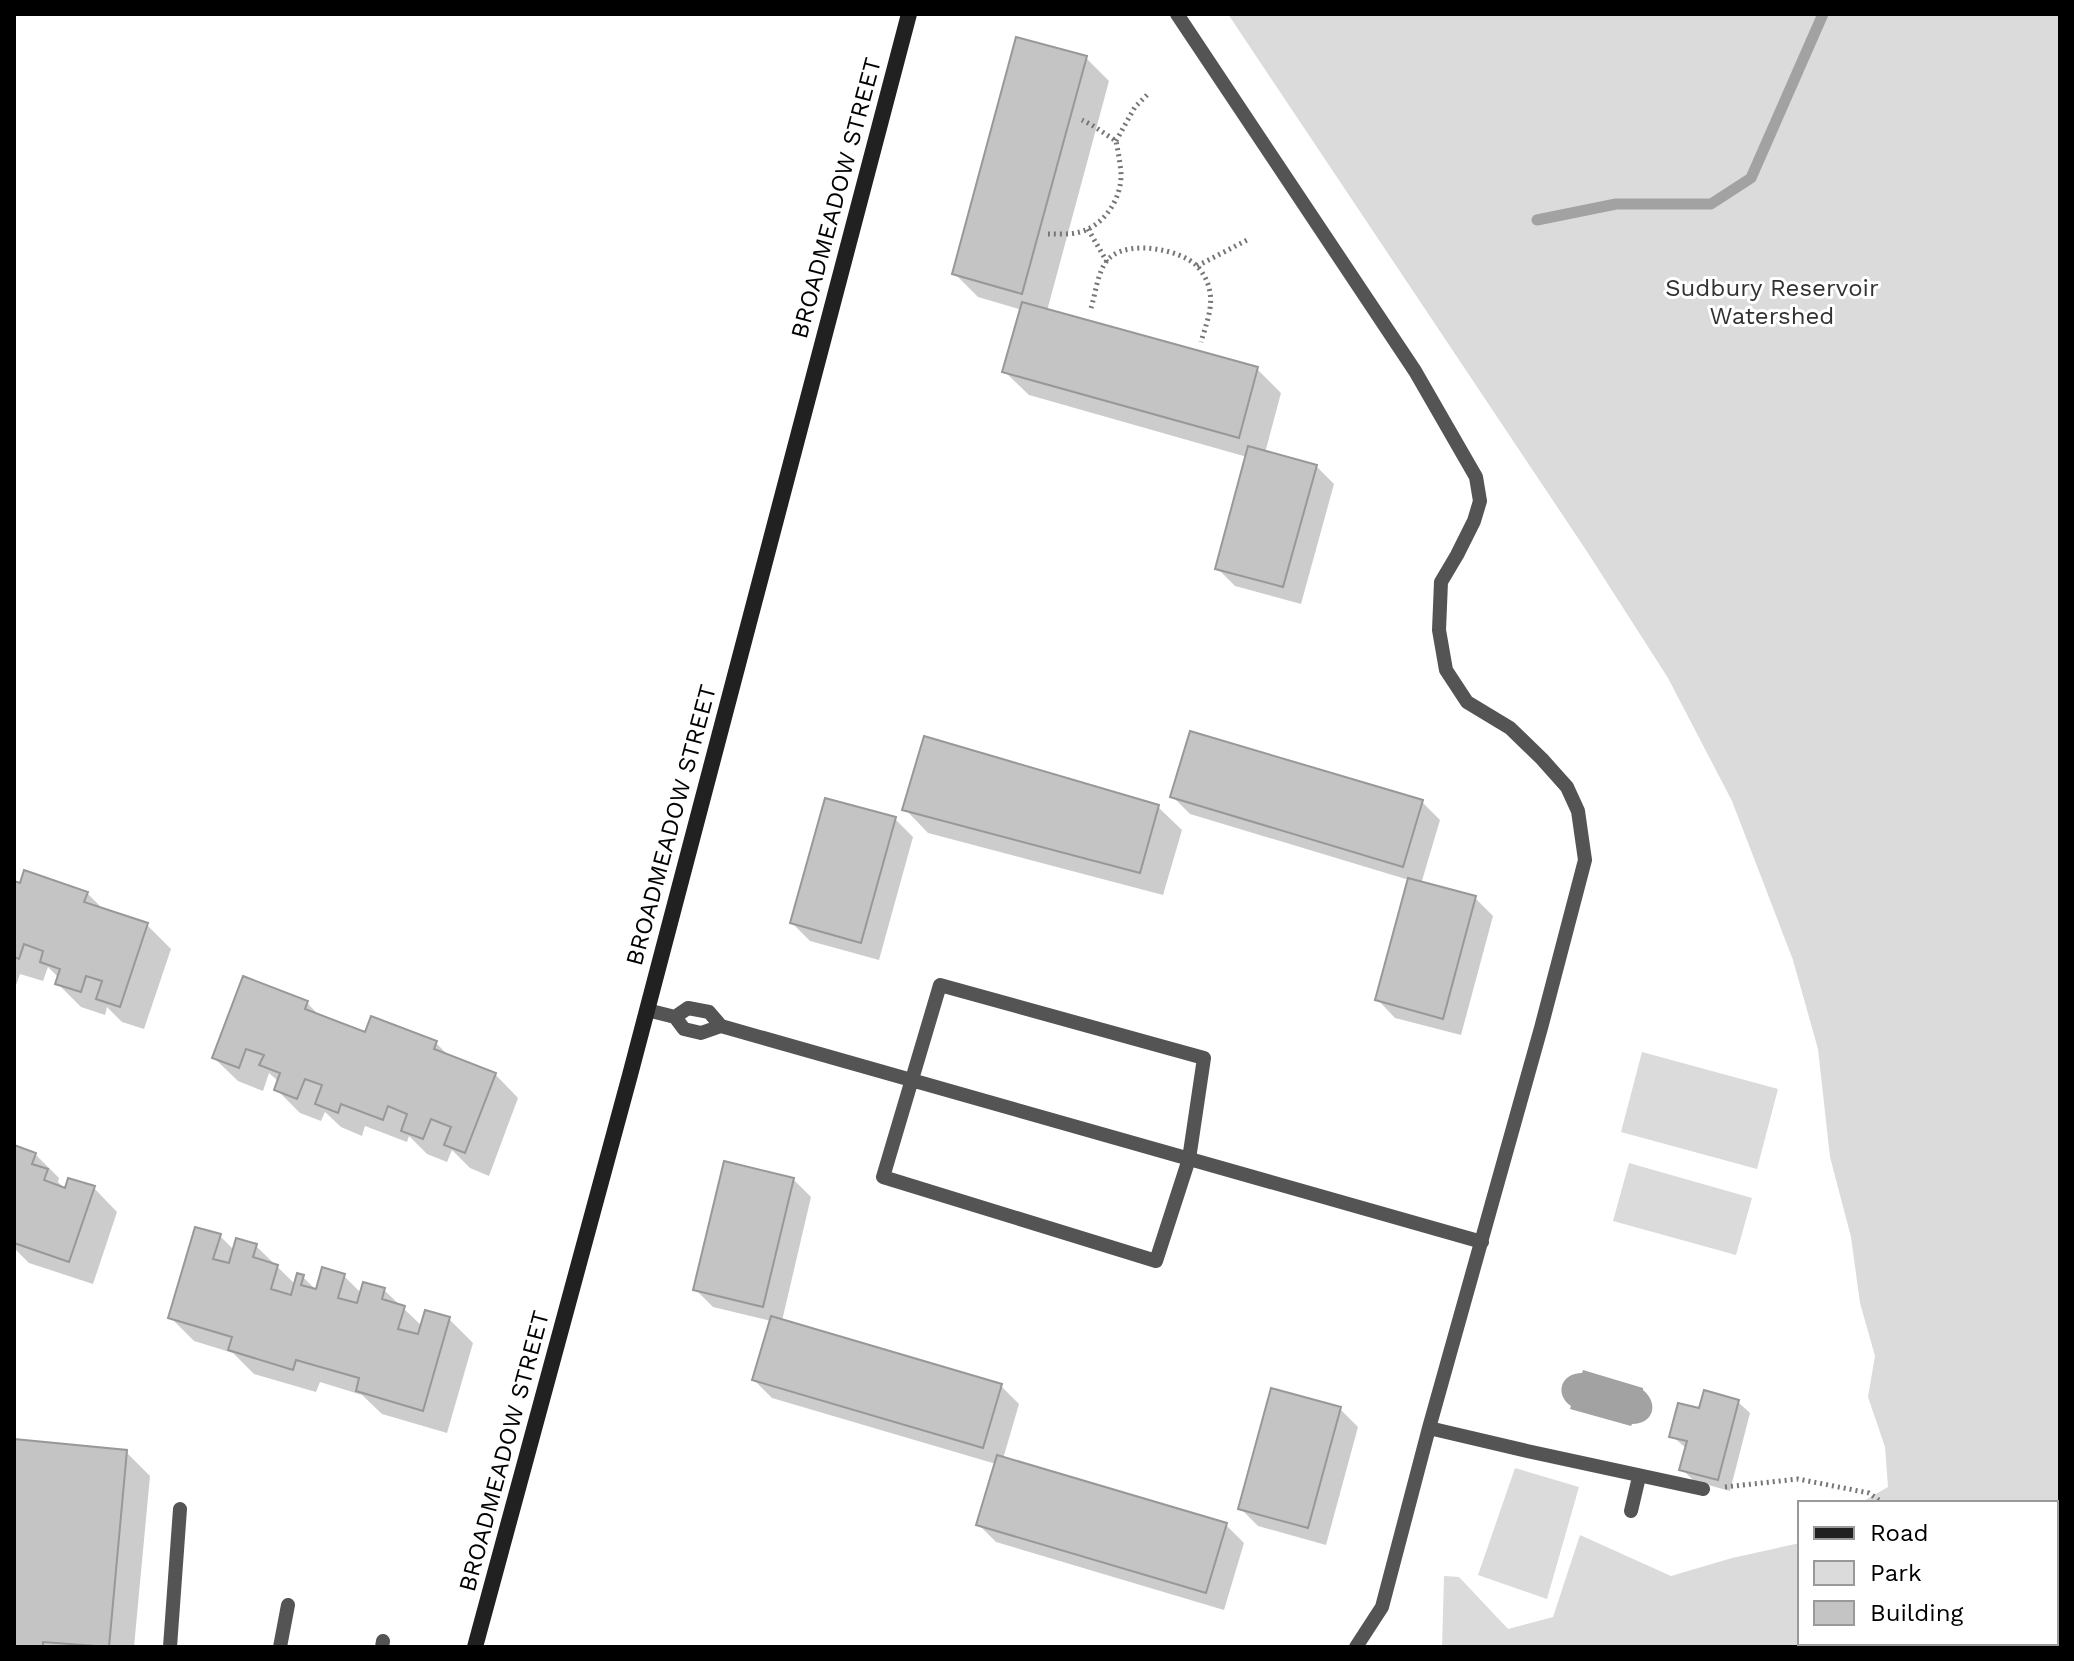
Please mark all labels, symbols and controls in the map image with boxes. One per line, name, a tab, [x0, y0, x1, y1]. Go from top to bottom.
street label: BROADMEADOW STREET	[785, 54, 887, 342]
park label: Sudbury Reservoir Watershed	[1665, 274, 1879, 330]
street label: BROADMEADOW STREET	[620, 681, 722, 969]
street label: BROADMEADOW STREET	[453, 1307, 555, 1595]
legend	[1798, 1501, 2058, 1645]
text: Road	[1870, 1519, 1929, 1547]
text: Park	[1870, 1559, 1922, 1587]
text: Building	[1870, 1599, 1963, 1627]

